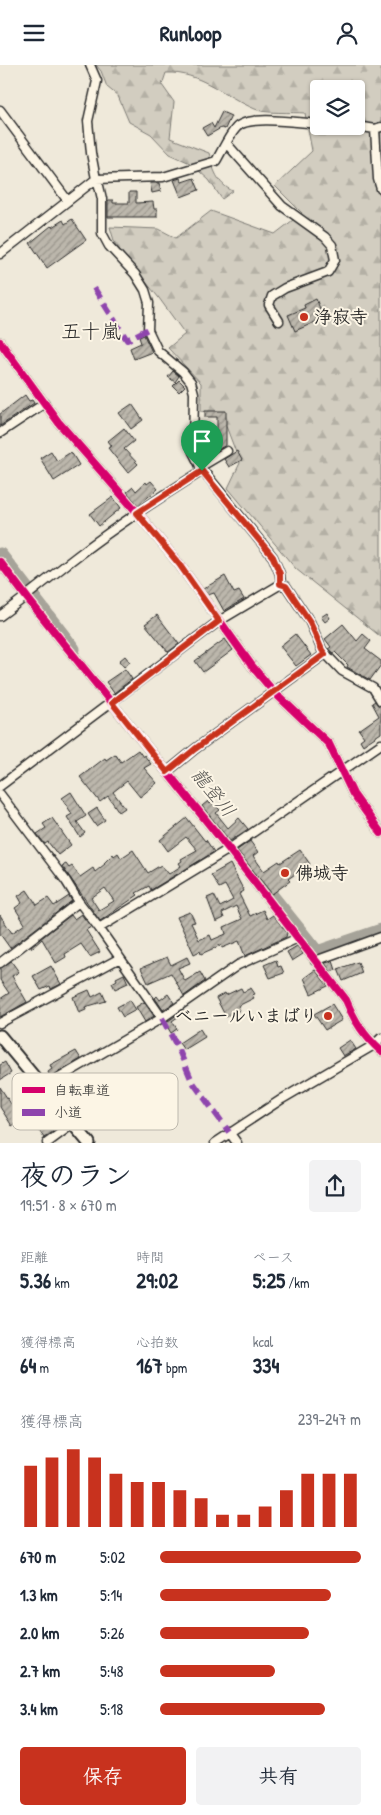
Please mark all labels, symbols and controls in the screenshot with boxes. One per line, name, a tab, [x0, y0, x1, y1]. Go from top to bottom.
text: Runloop	[160, 18, 221, 48]
icon: menu	[20, 19, 48, 47]
icon: person	[333, 19, 361, 47]
map controls	[310, 80, 365, 135]
button: layers	[310, 80, 365, 135]
place label: 浄寂寺	[314, 304, 368, 329]
marker: 浄寂寺	[298, 311, 310, 323]
district label: 五十嵐	[61, 317, 121, 344]
pin	[181, 420, 223, 471]
icon: arrive	[188, 427, 216, 455]
water label: 龍登川	[186, 762, 242, 822]
place label: 佛城寺	[295, 860, 349, 885]
marker: 佛城寺	[279, 867, 291, 879]
place label: べニールいまばり	[175, 1003, 318, 1028]
marker: べニールいまばり	[322, 1010, 334, 1022]
legend	[12, 1073, 178, 1130]
text: 自転車道	[54, 1080, 110, 1099]
text: 小道	[54, 1102, 82, 1121]
text: 夜のラン	[20, 1156, 132, 1194]
button: share	[309, 1160, 361, 1212]
text: 19:51 · 8 × 670 m	[20, 1194, 117, 1216]
text: 距離	[20, 1247, 48, 1266]
text: 時間	[136, 1247, 164, 1266]
text: ペース	[253, 1247, 294, 1266]
text: 5.36	[20, 1266, 51, 1295]
text: 29:02	[136, 1266, 178, 1295]
text: 5:25	[253, 1266, 285, 1295]
text: km	[51, 1273, 70, 1292]
text: /km	[285, 1273, 310, 1292]
text: 獲得標高	[20, 1332, 76, 1351]
text: 心拍数	[136, 1332, 178, 1351]
text: kcal	[253, 1332, 273, 1351]
text: 64	[20, 1351, 36, 1380]
text: 167	[136, 1351, 163, 1380]
text: 334	[253, 1351, 279, 1380]
text: m	[36, 1358, 49, 1377]
text: bpm	[163, 1358, 187, 1377]
text: 239–247 m	[298, 1408, 361, 1430]
text: 獲得標高	[20, 1410, 84, 1432]
text: 670 m	[20, 1546, 56, 1568]
text: 5:02	[100, 1546, 125, 1568]
text: 1.3 km	[20, 1584, 58, 1606]
text: 5:14	[100, 1584, 122, 1606]
text: 2.0 km	[20, 1622, 59, 1644]
text: 5:26	[100, 1622, 124, 1644]
text: 2.7 km	[20, 1660, 60, 1682]
text: 5:48	[100, 1660, 123, 1682]
text: 3.4 km	[20, 1698, 58, 1720]
text: 5:18	[100, 1698, 123, 1720]
button: 保存	[20, 1747, 186, 1805]
button: 共有	[196, 1747, 361, 1805]

